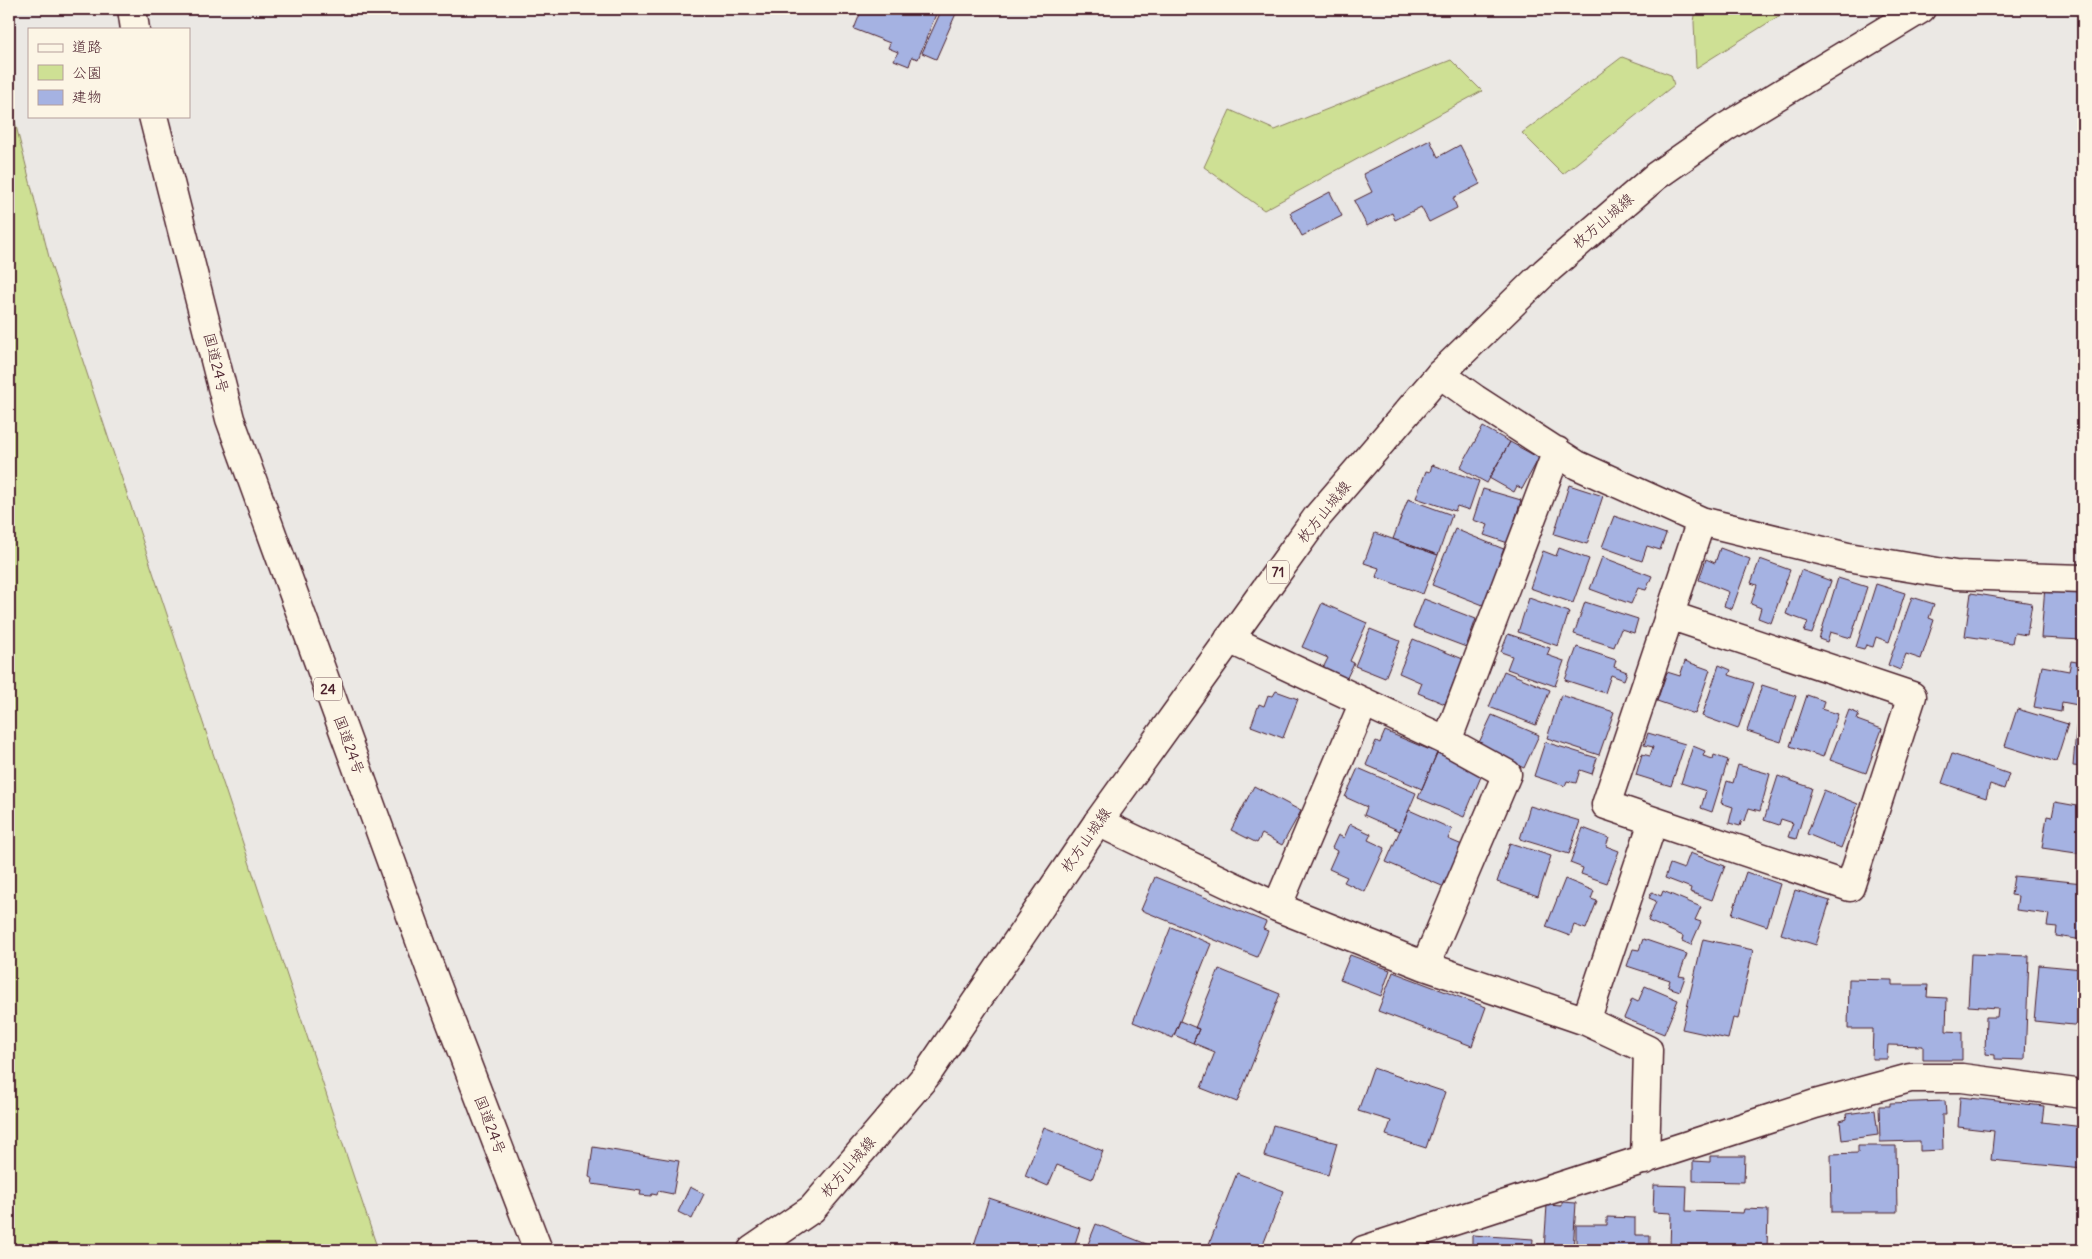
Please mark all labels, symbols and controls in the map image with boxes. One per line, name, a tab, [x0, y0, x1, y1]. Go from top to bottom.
legend	[28, 28, 190, 118]
text: 道路	[72, 37, 102, 56]
text: 公園	[72, 63, 102, 82]
text: 建物	[72, 87, 102, 106]
street label: 枚方山城線	[1568, 189, 1637, 252]
street label: 国道24号	[200, 331, 233, 395]
street label: 枚方山城線	[1293, 477, 1355, 547]
road number: 71	[1267, 560, 1289, 584]
road number: 24	[314, 678, 342, 701]
street label: 国道24号	[330, 713, 369, 777]
street label: 枚方山城線	[1056, 804, 1115, 876]
street label: 国道24号	[471, 1093, 510, 1157]
street label: 枚方山城線	[816, 1132, 879, 1201]

